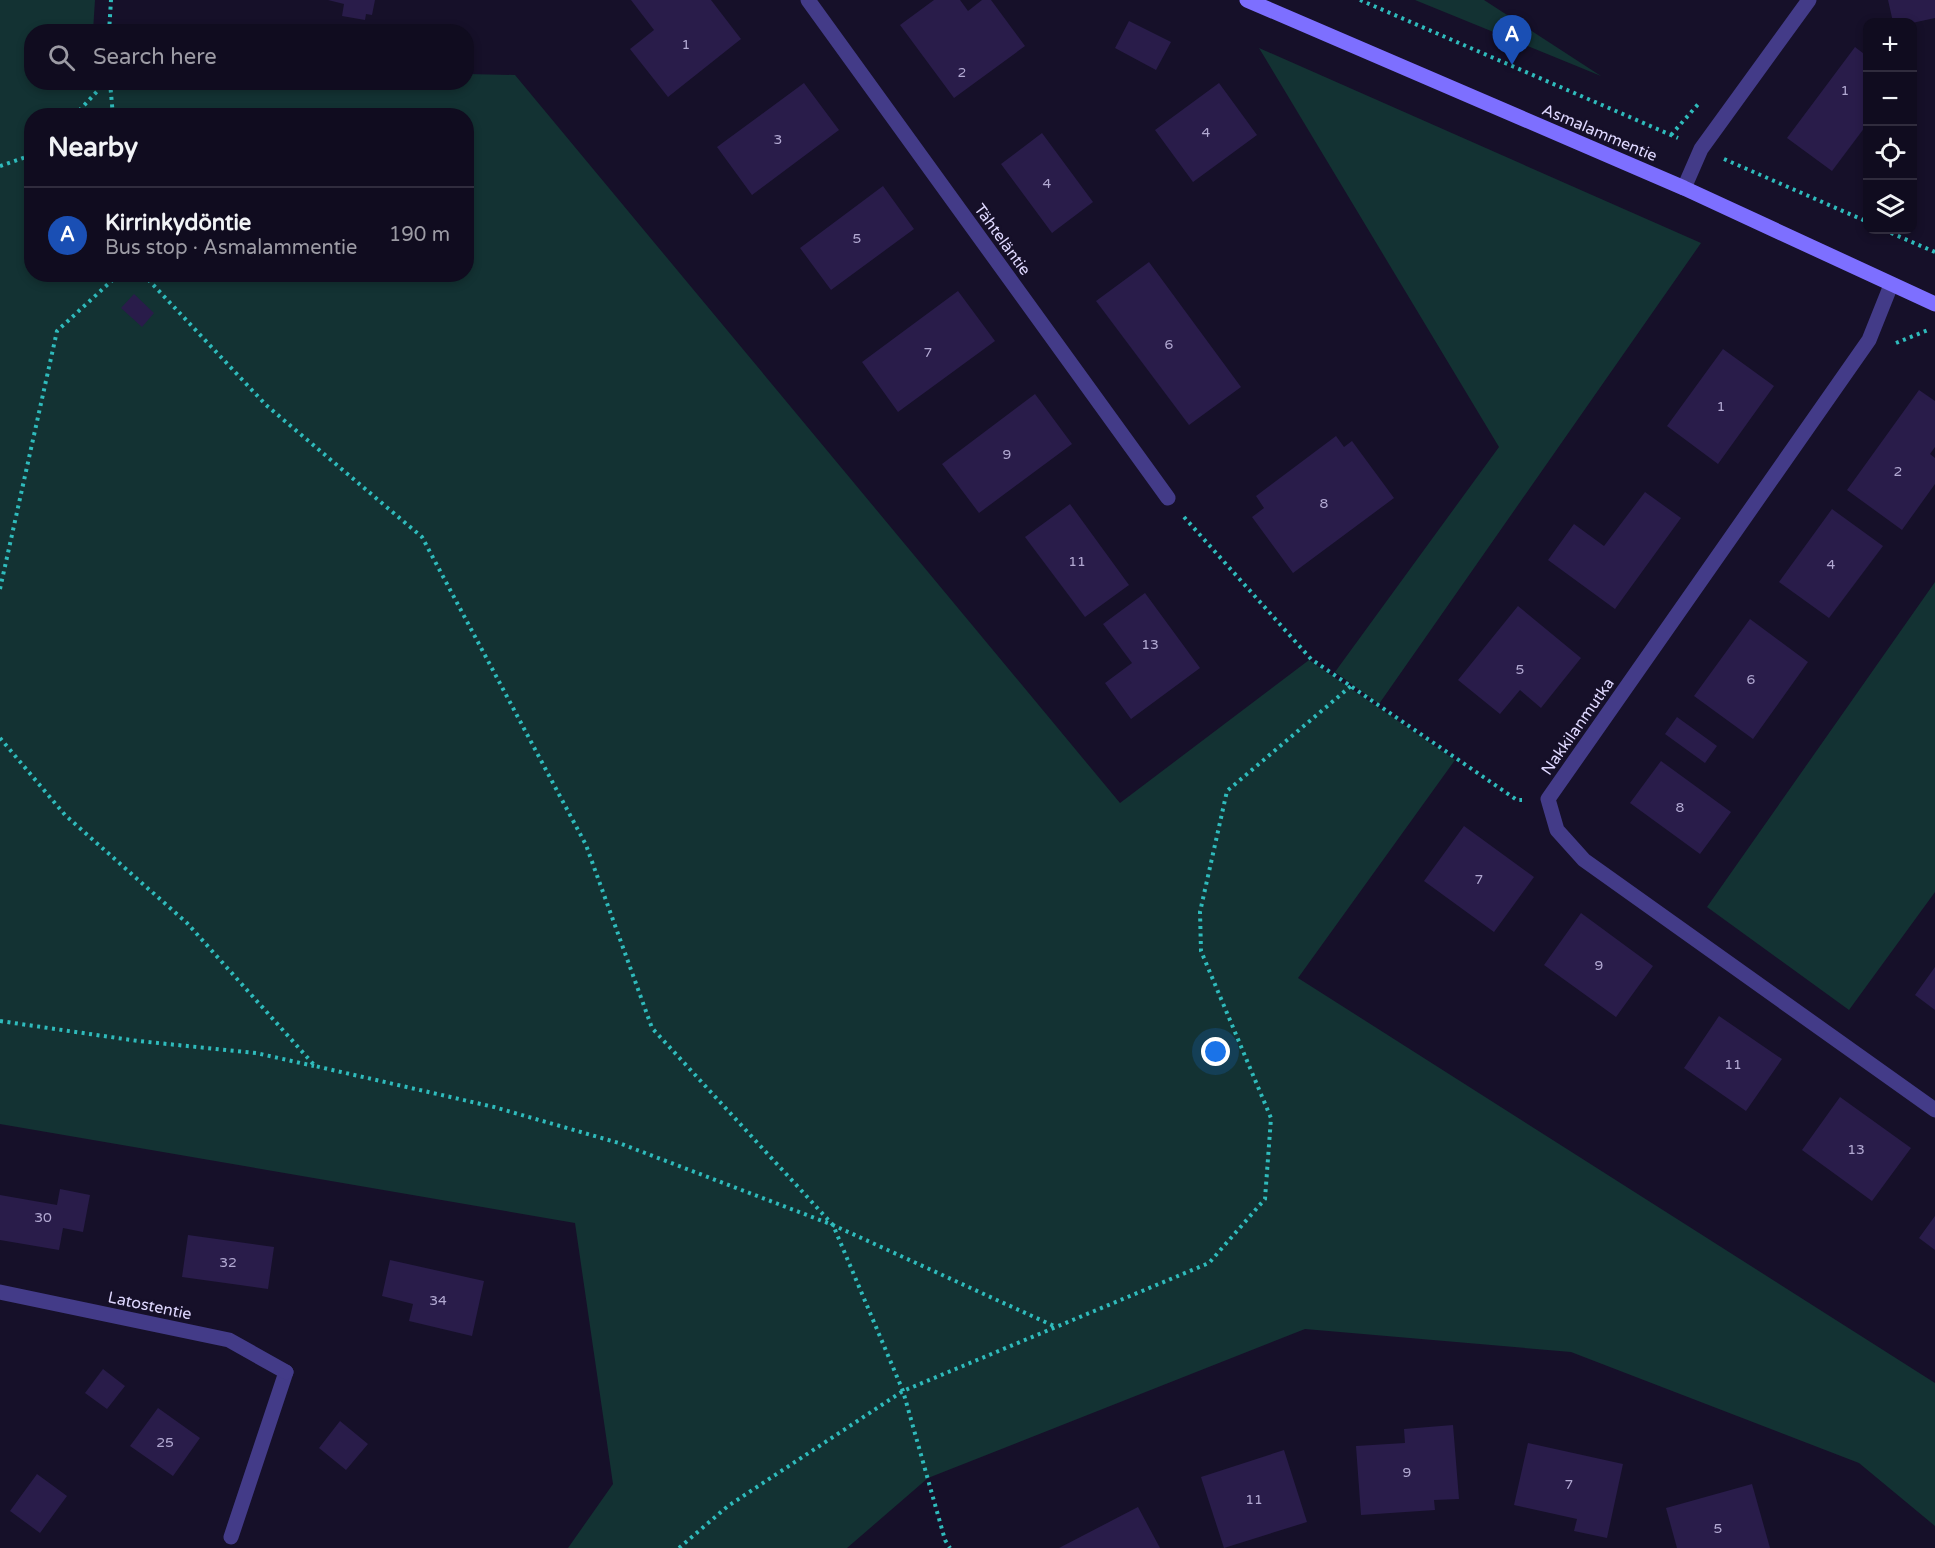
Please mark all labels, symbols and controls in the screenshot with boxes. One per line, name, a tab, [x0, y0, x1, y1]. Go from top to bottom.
pin: A	[1492, 16, 1532, 65]
map controls	[1863, 18, 1917, 234]
button: +	[1863, 18, 1917, 72]
search box	[24, 24, 474, 90]
house number: 1	[682, 36, 690, 53]
icon: search	[45, 41, 78, 74]
text: Search here	[93, 44, 217, 70]
house number: 2	[958, 64, 966, 81]
button: −	[1863, 72, 1917, 126]
house number: 1	[1841, 82, 1849, 99]
street label: Asmalammentie	[1539, 100, 1660, 166]
house number: 4	[1202, 124, 1211, 141]
button: locate	[1863, 126, 1917, 180]
house number: 3	[774, 131, 782, 148]
text: Nearby	[48, 132, 138, 163]
house number: 4	[1043, 175, 1052, 192]
button: layers	[1863, 180, 1917, 234]
street label: Tähteläntie	[969, 200, 1035, 279]
text: Kirrinkydöntie	[105, 210, 251, 236]
text: A	[60, 223, 75, 247]
text: 190 m	[389, 223, 450, 247]
house number: 5	[853, 230, 861, 247]
text: Bus stop · Asmalammentie	[105, 236, 357, 260]
house number: 6	[1165, 336, 1174, 353]
house number: 7	[924, 344, 932, 361]
house number: 1	[1717, 398, 1725, 415]
house number: 9	[1003, 446, 1011, 463]
house number: 2	[1894, 463, 1902, 480]
house number: 8	[1320, 495, 1329, 512]
house number: 11	[1068, 553, 1086, 570]
house number: 4	[1827, 556, 1836, 573]
house number: 13	[1141, 636, 1159, 653]
house number: 5	[1516, 661, 1524, 678]
house number: 6	[1747, 671, 1756, 688]
street label: Nakkilanmutka	[1537, 674, 1619, 779]
house number: 8	[1676, 799, 1685, 816]
house number: 7	[1475, 871, 1483, 888]
house number: 9	[1595, 957, 1603, 974]
your location	[1201, 1037, 1230, 1066]
house number: 11	[1724, 1056, 1742, 1073]
house number: 13	[1847, 1141, 1865, 1158]
house number: 30	[34, 1209, 52, 1226]
house number: 32	[219, 1254, 237, 1271]
street label: Latostentie	[106, 1287, 194, 1325]
house number: 34	[429, 1292, 447, 1309]
house number: 25	[156, 1434, 174, 1451]
house number: 9	[1403, 1464, 1411, 1481]
house number: 7	[1565, 1476, 1573, 1493]
house number: 11	[1245, 1491, 1263, 1508]
house number: 5	[1714, 1520, 1722, 1537]

